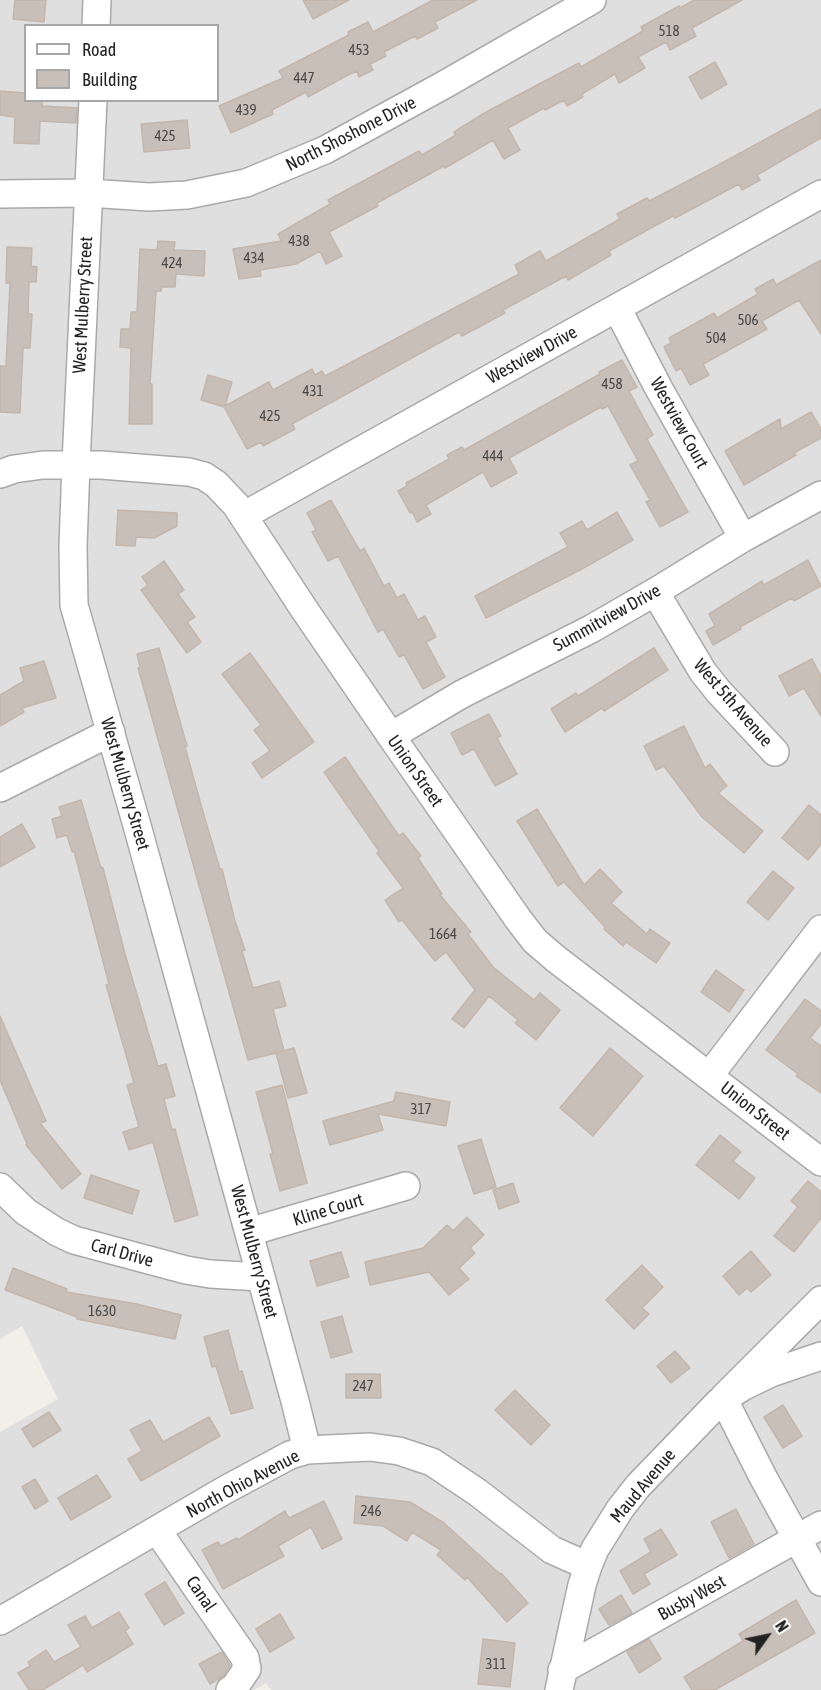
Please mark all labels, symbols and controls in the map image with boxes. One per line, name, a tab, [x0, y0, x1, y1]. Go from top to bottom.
house number: 518	[658, 22, 680, 40]
legend	[24, 24, 219, 102]
text: Road	[82, 39, 116, 60]
house number: 453	[348, 41, 370, 59]
text: Building	[82, 69, 137, 90]
house number: 447	[293, 69, 315, 87]
street label: North Shoshone Drive	[282, 92, 420, 176]
house number: 439	[235, 101, 257, 119]
house number: 425	[154, 127, 176, 145]
house number: 438	[288, 232, 310, 250]
street label: West Mulberry Street	[69, 236, 97, 374]
house number: 434	[243, 249, 265, 267]
house number: 424	[161, 254, 183, 272]
house number: 506	[737, 311, 759, 329]
street label: Westview Drive	[483, 321, 581, 389]
house number: 504	[705, 329, 727, 347]
street label: Westview Court	[645, 374, 713, 472]
house number: 458	[601, 375, 623, 393]
house number: 431	[302, 382, 324, 400]
house number: 425	[259, 407, 281, 425]
house number: 444	[482, 447, 504, 465]
street label: Summitview Drive	[550, 580, 664, 656]
street label: West 5th Avenue	[689, 655, 777, 751]
street label: West Mulberry Street	[96, 715, 154, 853]
street label: Union Street	[382, 731, 448, 811]
house number: 1664	[429, 925, 457, 943]
street label: Union Street	[716, 1077, 794, 1145]
house number: 317	[410, 1100, 432, 1118]
street label: West Mulberry Street	[226, 1183, 282, 1321]
street label: Kline Court	[290, 1189, 366, 1231]
street label: Carl Drive	[88, 1234, 156, 1272]
house number: 1630	[88, 1302, 116, 1320]
house number: 247	[352, 1377, 374, 1395]
street label: North Ohio Avenue	[183, 1445, 303, 1523]
street label: Maud Avenue	[606, 1445, 680, 1527]
house number: 246	[360, 1502, 382, 1520]
street label: Busby West	[654, 1571, 730, 1625]
street label: Canal	[181, 1572, 221, 1616]
north arrow	[737, 1606, 797, 1666]
text: N	[772, 1617, 792, 1635]
house number: 311	[485, 1655, 507, 1673]

